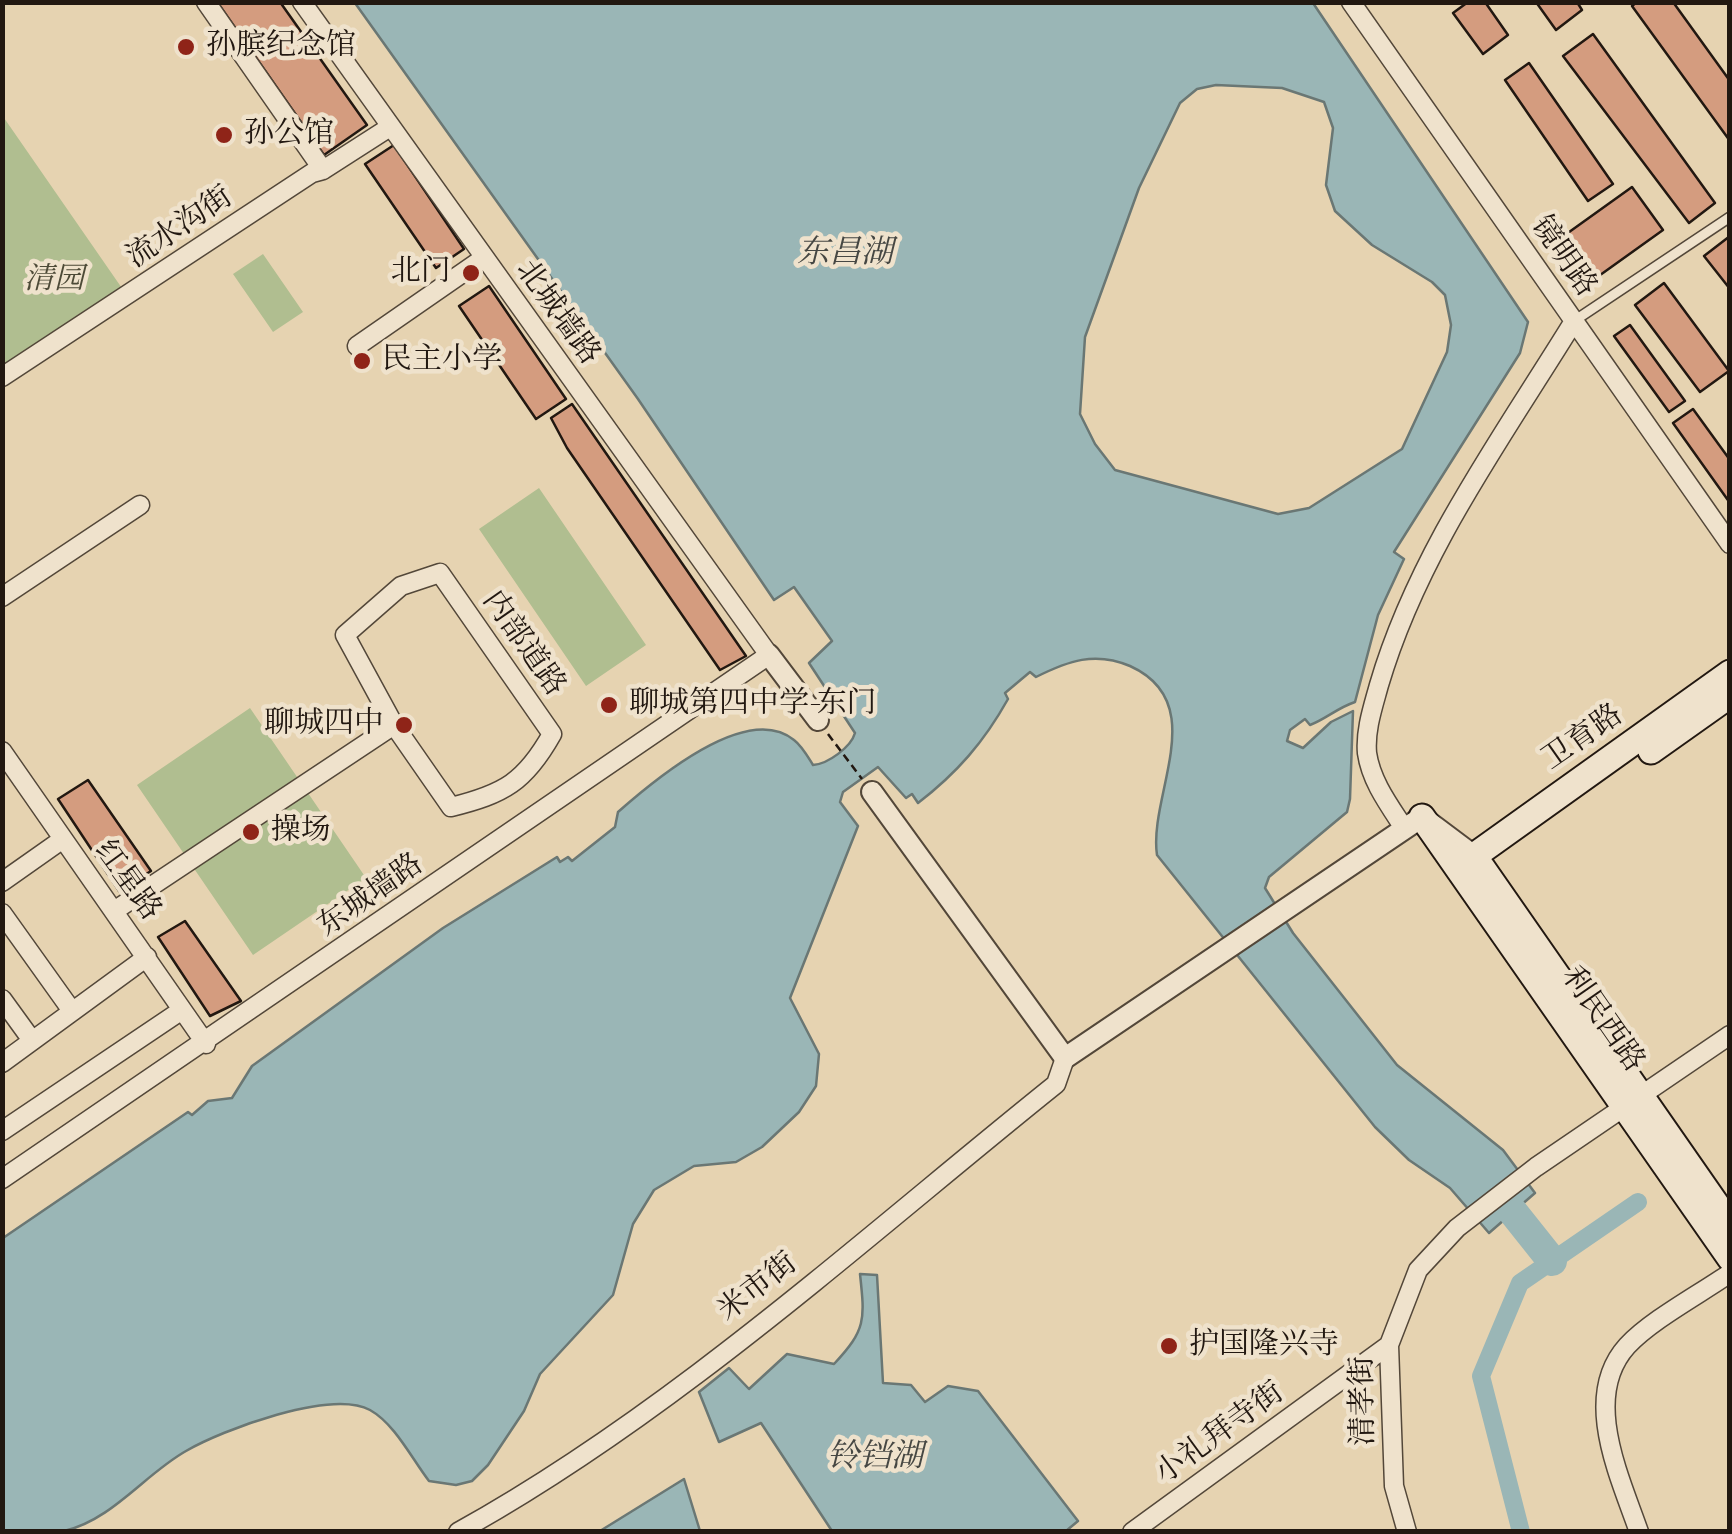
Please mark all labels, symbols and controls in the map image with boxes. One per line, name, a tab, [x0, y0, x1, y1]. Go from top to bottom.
place label: 孙膑纪念馆	[206, 29, 356, 65]
marker: 孙膑纪念馆	[175, 36, 197, 58]
place label: 孙公馆	[244, 117, 334, 153]
marker: 孙公馆	[213, 124, 235, 146]
street label: 流水沟街	[120, 180, 240, 276]
street label: 镜明路	[1522, 210, 1604, 304]
water label: 东昌湖	[797, 235, 893, 273]
street label: 北城墙路	[507, 254, 607, 372]
place label: 北门	[391, 255, 451, 291]
marker: 北门	[460, 262, 482, 284]
park label: 清园	[24, 263, 84, 299]
place label: 民主小学	[382, 343, 502, 379]
marker: 民主小学	[351, 350, 373, 372]
street label: 内部道路	[474, 585, 572, 703]
place label: 聊城第四中学-东门	[629, 687, 877, 723]
marker: 聊城第四中学-东门	[598, 694, 620, 716]
street label: 卫育路	[1536, 697, 1630, 779]
place label: 聊城四中	[264, 707, 384, 743]
marker: 聊城四中	[393, 714, 415, 736]
place label: 操场	[271, 814, 331, 850]
marker: 操场	[240, 821, 262, 843]
street label: 红星路	[86, 834, 168, 928]
street label: 东城墙路	[312, 847, 430, 945]
street label: 利民西路	[1553, 961, 1651, 1079]
street label: 米市街	[711, 1246, 805, 1330]
place label: 护国隆兴寺	[1189, 1328, 1339, 1364]
marker: 护国隆兴寺	[1158, 1335, 1180, 1357]
street label: 清孝街	[1345, 1356, 1383, 1446]
street label: 小礼拜寺街	[1149, 1375, 1291, 1493]
water label: 铃铛湖	[827, 1439, 923, 1477]

